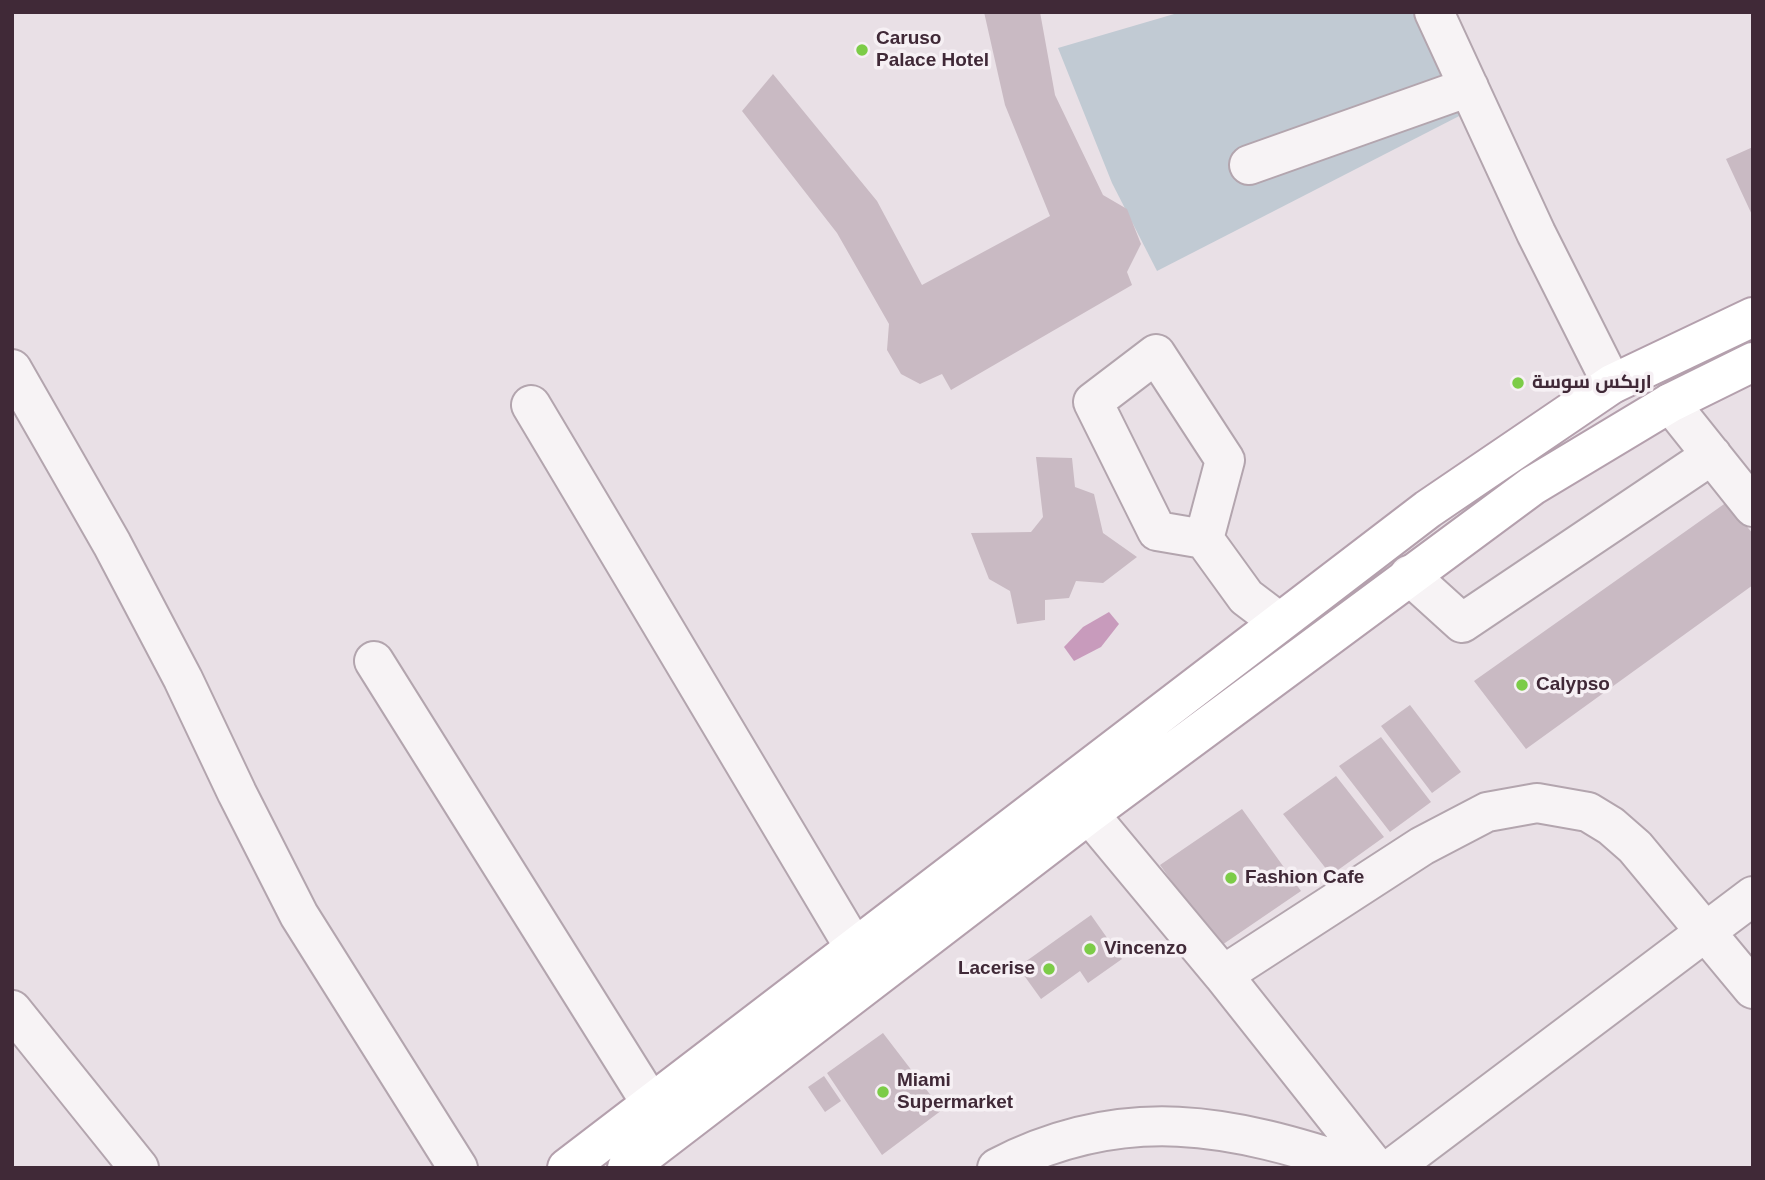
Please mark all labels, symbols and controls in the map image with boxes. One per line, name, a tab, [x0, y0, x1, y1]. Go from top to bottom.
place label: Caruso Palace Hotel	[876, 28, 989, 72]
marker: Caruso Palace Hotel	[854, 42, 870, 58]
place label: اربكس سوسة	[1532, 372, 1652, 394]
marker: اربكس سوسة	[1510, 375, 1526, 391]
place label: Calypso	[1536, 674, 1610, 696]
marker: Calypso	[1514, 677, 1530, 693]
place label: Fashion Cafe	[1245, 867, 1364, 889]
marker: Fashion Cafe	[1223, 870, 1239, 886]
place label: Vincenzo	[1104, 938, 1187, 960]
marker: Vincenzo	[1082, 941, 1098, 957]
place label: Lacerise	[958, 958, 1035, 980]
marker: Lacerise	[1041, 961, 1057, 977]
place label: Miami Supermarket	[897, 1070, 1013, 1114]
marker: Miami Supermarket	[875, 1084, 891, 1100]

